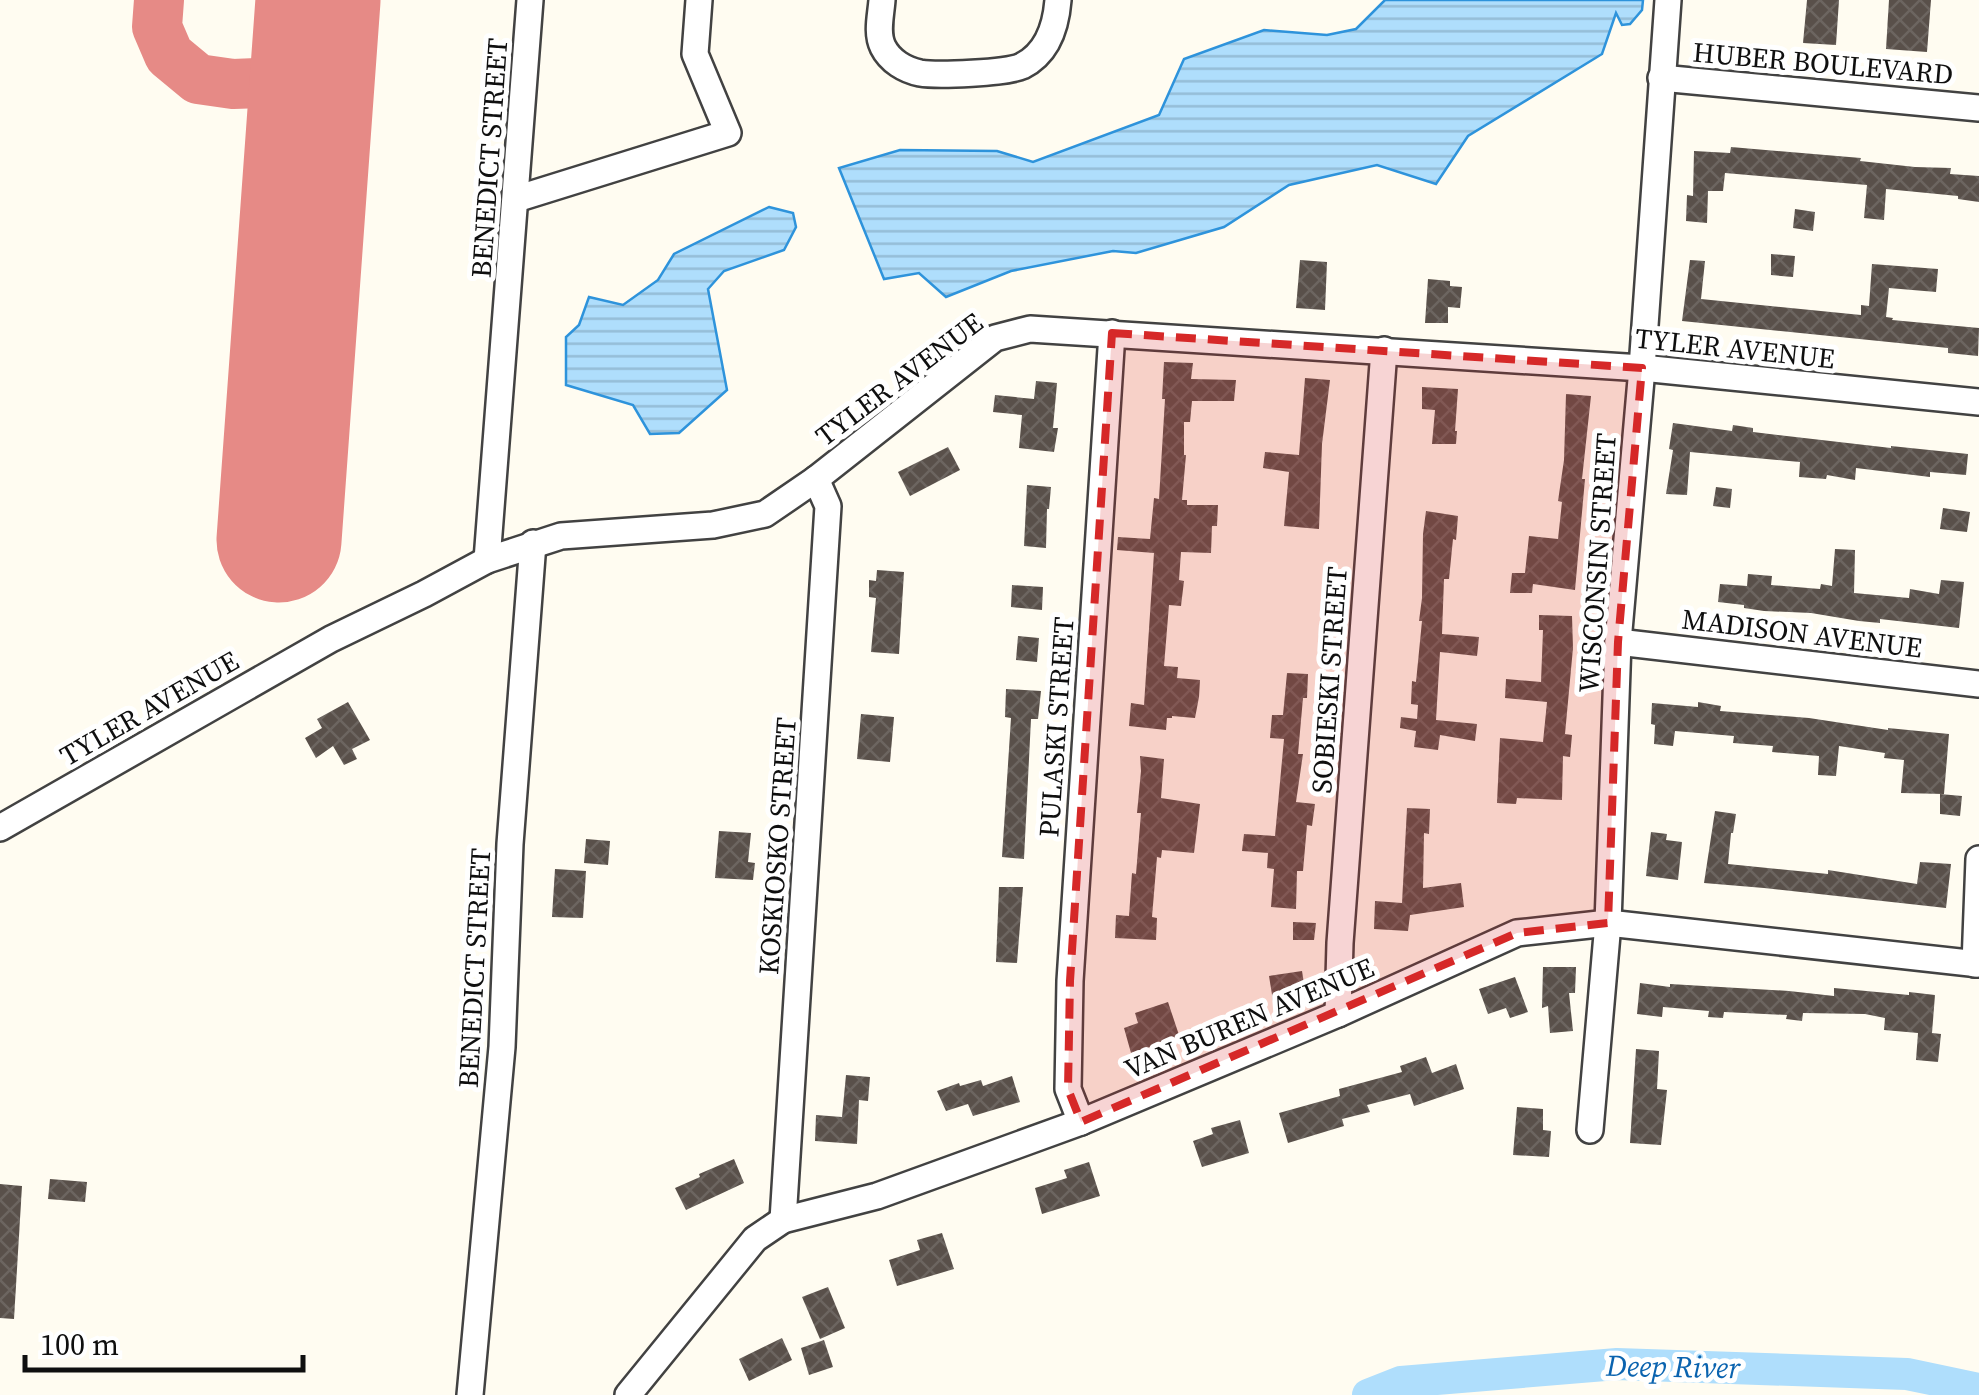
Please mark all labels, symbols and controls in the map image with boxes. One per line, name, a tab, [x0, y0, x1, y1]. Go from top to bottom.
street label: HUBER BOULEVARD	[1691, 33, 1955, 93]
street label: BENEDICT STREET	[462, 37, 516, 279]
street label: TYLER AVENUE	[808, 304, 990, 454]
street label: TYLER AVENUE	[1633, 319, 1837, 377]
street label: WISCONSIN STREET	[1569, 432, 1625, 694]
street label: SOBIESKI STREET	[1302, 565, 1356, 795]
street label: MADISON AVENUE	[1680, 599, 1924, 667]
street label: PULASKI STREET	[1029, 616, 1083, 838]
street label: TYLER AVENUE	[53, 641, 245, 775]
street label: KOSKIOSKO STREET	[749, 716, 805, 976]
street label: BENEDICT STREET	[449, 847, 499, 1089]
street label: VAN BUREN AVENUE	[1118, 948, 1380, 1088]
scale bar	[25, 1310, 302, 1372]
text: 100 m	[40, 1324, 119, 1365]
water label: Deep River	[1605, 1345, 1742, 1388]

